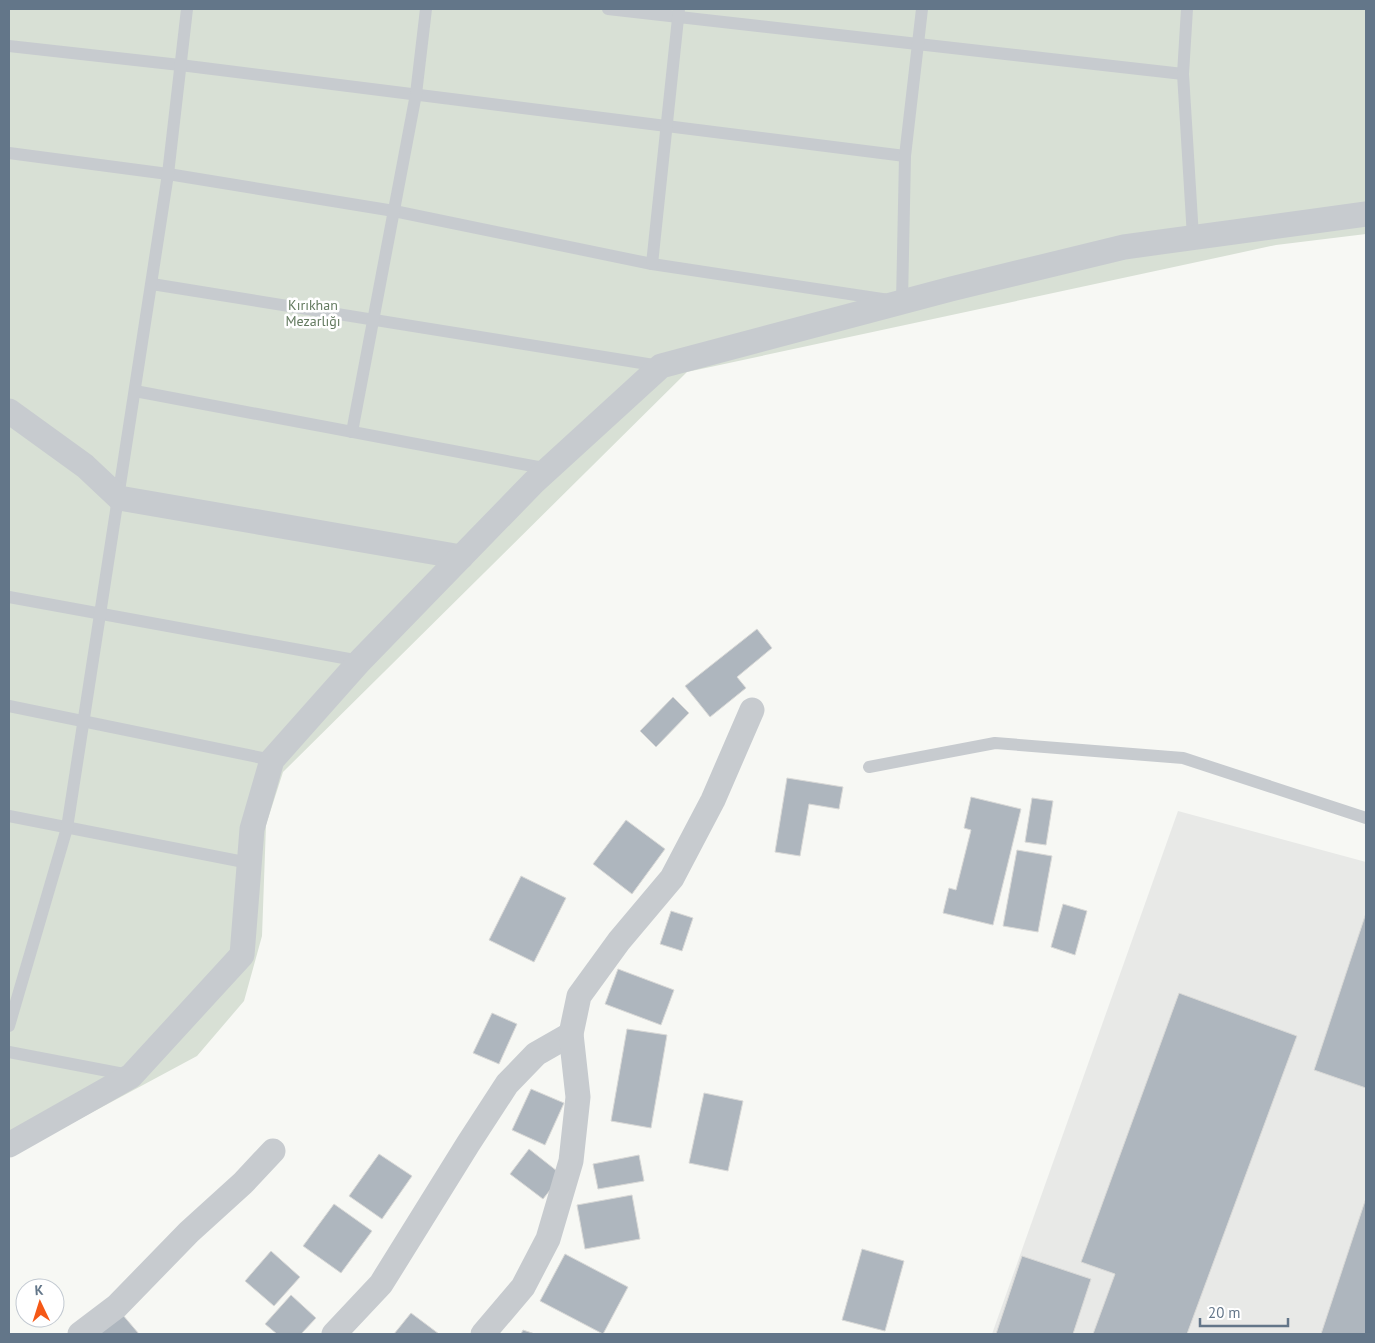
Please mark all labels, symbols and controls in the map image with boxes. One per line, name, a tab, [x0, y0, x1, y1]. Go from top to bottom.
park label: Kırıkhan Mezarlığı	[285, 296, 341, 330]
north arrow	[15, 1278, 65, 1328]
text: K	[34, 1281, 44, 1299]
scale bar	[1200, 1296, 1288, 1328]
text: 20 m	[1208, 1303, 1241, 1322]

